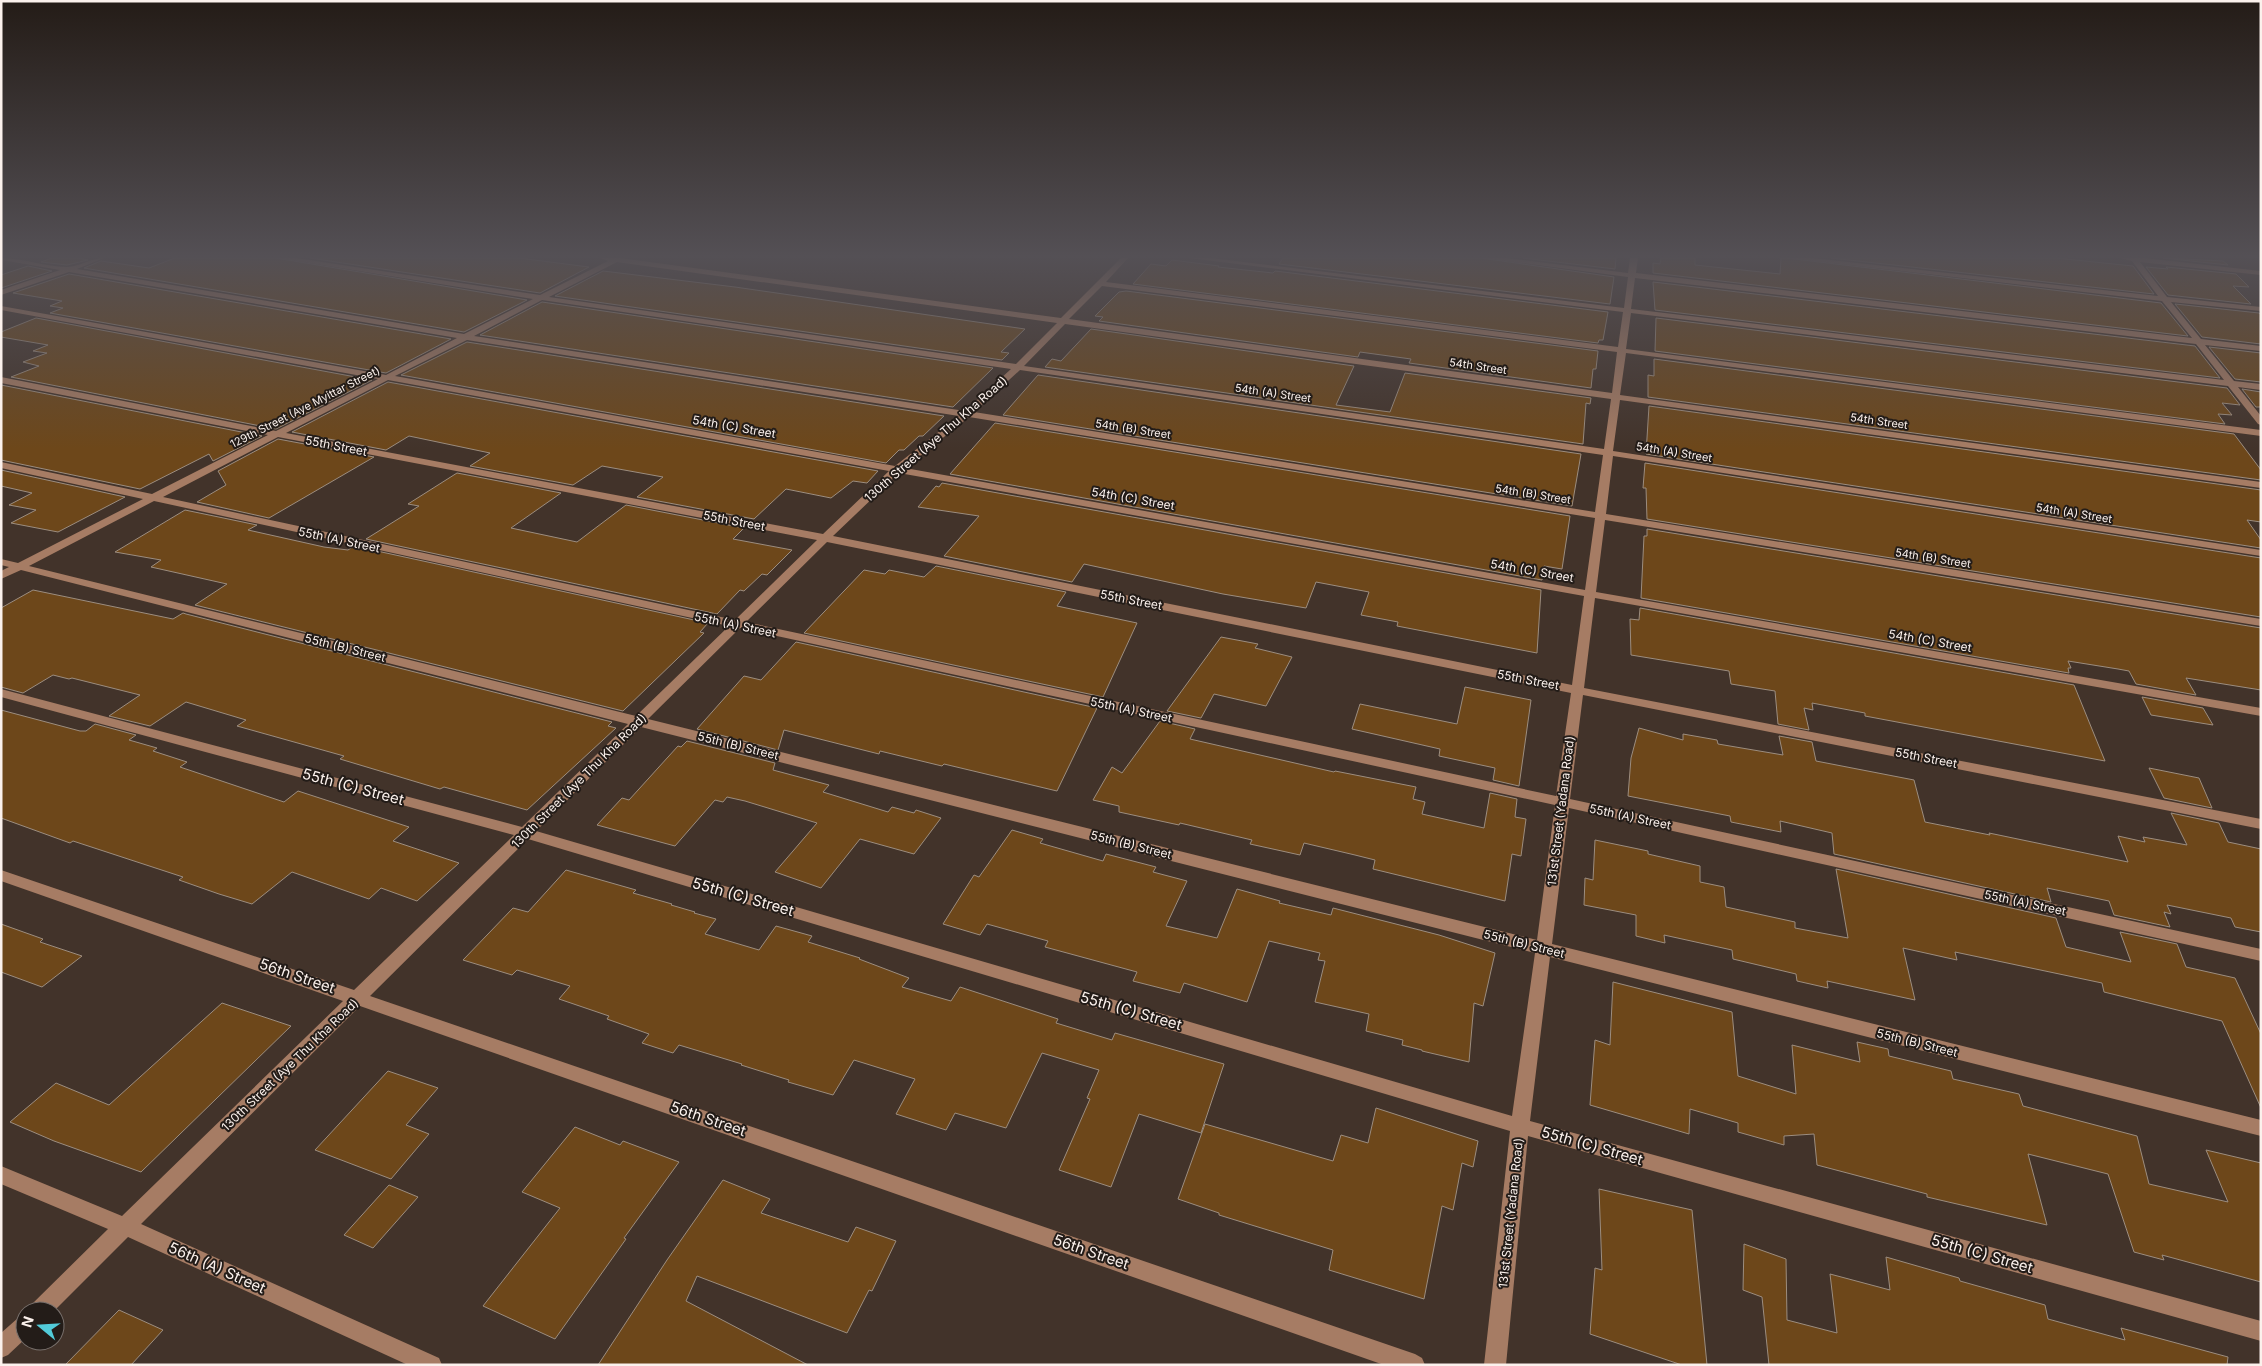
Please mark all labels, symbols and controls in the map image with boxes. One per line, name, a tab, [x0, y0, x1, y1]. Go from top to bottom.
street label: 54th Street	[1448, 355, 1508, 377]
street label: 129th Street (Aye Myittar Street)	[228, 363, 382, 451]
street label: 130th Street (Aye Thu Kha Road)	[861, 373, 1010, 505]
street label: 54th (A) Street	[1234, 381, 1312, 405]
street label: 54th Street	[1849, 410, 1909, 432]
street label: 54th (C) Street	[691, 412, 777, 441]
street label: 54th (B) Street	[1094, 416, 1172, 442]
street label: 55th Street	[304, 432, 368, 459]
street label: 54th (A) Street	[1635, 439, 1713, 465]
street label: 54th (B) Street	[1494, 481, 1572, 507]
street label: 54th (C) Street	[1090, 484, 1176, 513]
street label: 54th (A) Street	[2035, 500, 2113, 526]
street label: 55th Street	[702, 507, 766, 534]
street label: 55th (A) Street	[297, 524, 381, 556]
street label: 54th (B) Street	[1894, 545, 1972, 571]
street label: 54th (C) Street	[1489, 556, 1575, 585]
street label: 55th Street	[1099, 586, 1163, 613]
street label: 55th (A) Street	[693, 609, 777, 641]
street label: 54th (C) Street	[1887, 626, 1973, 655]
street label: 55th (B) Street	[303, 630, 387, 665]
street label: 55th Street	[1496, 666, 1560, 693]
street label: 55th (A) Street	[1089, 694, 1173, 726]
street label: 130th Street (Aye Thu Kha Road)	[508, 710, 649, 851]
street label: 55th (B) Street	[696, 728, 780, 763]
street label: 131st Street (Yadana Road)	[1544, 735, 1577, 887]
street label: 55th Street	[1894, 744, 1958, 771]
street label: 55th (C) Street	[300, 764, 406, 809]
street label: 55th (A) Street	[1588, 801, 1672, 833]
street label: 55th (B) Street	[1089, 827, 1173, 862]
street label: 55th (C) Street	[690, 873, 796, 920]
street label: 55th (A) Street	[1983, 887, 2067, 919]
street label: 55th (B) Street	[1482, 926, 1566, 961]
street label: 56th Street	[257, 954, 338, 997]
street label: 55th (C) Street	[1078, 987, 1184, 1034]
street label: 130th Street (Aye Thu Kha Road)	[218, 995, 361, 1134]
street label: 55th (B) Street	[1875, 1025, 1959, 1060]
street label: 56th Street	[668, 1097, 749, 1140]
street label: 55th (C) Street	[1539, 1122, 1645, 1169]
street label: 131st Street (Yadana Road)	[1495, 1137, 1526, 1289]
street label: 56th Street	[1051, 1230, 1132, 1273]
street label: 55th (C) Street	[1929, 1230, 2035, 1277]
street label: 56th (A) Street	[166, 1238, 269, 1297]
north arrow	[15, 1301, 65, 1351]
text: N	[17, 1314, 37, 1330]

